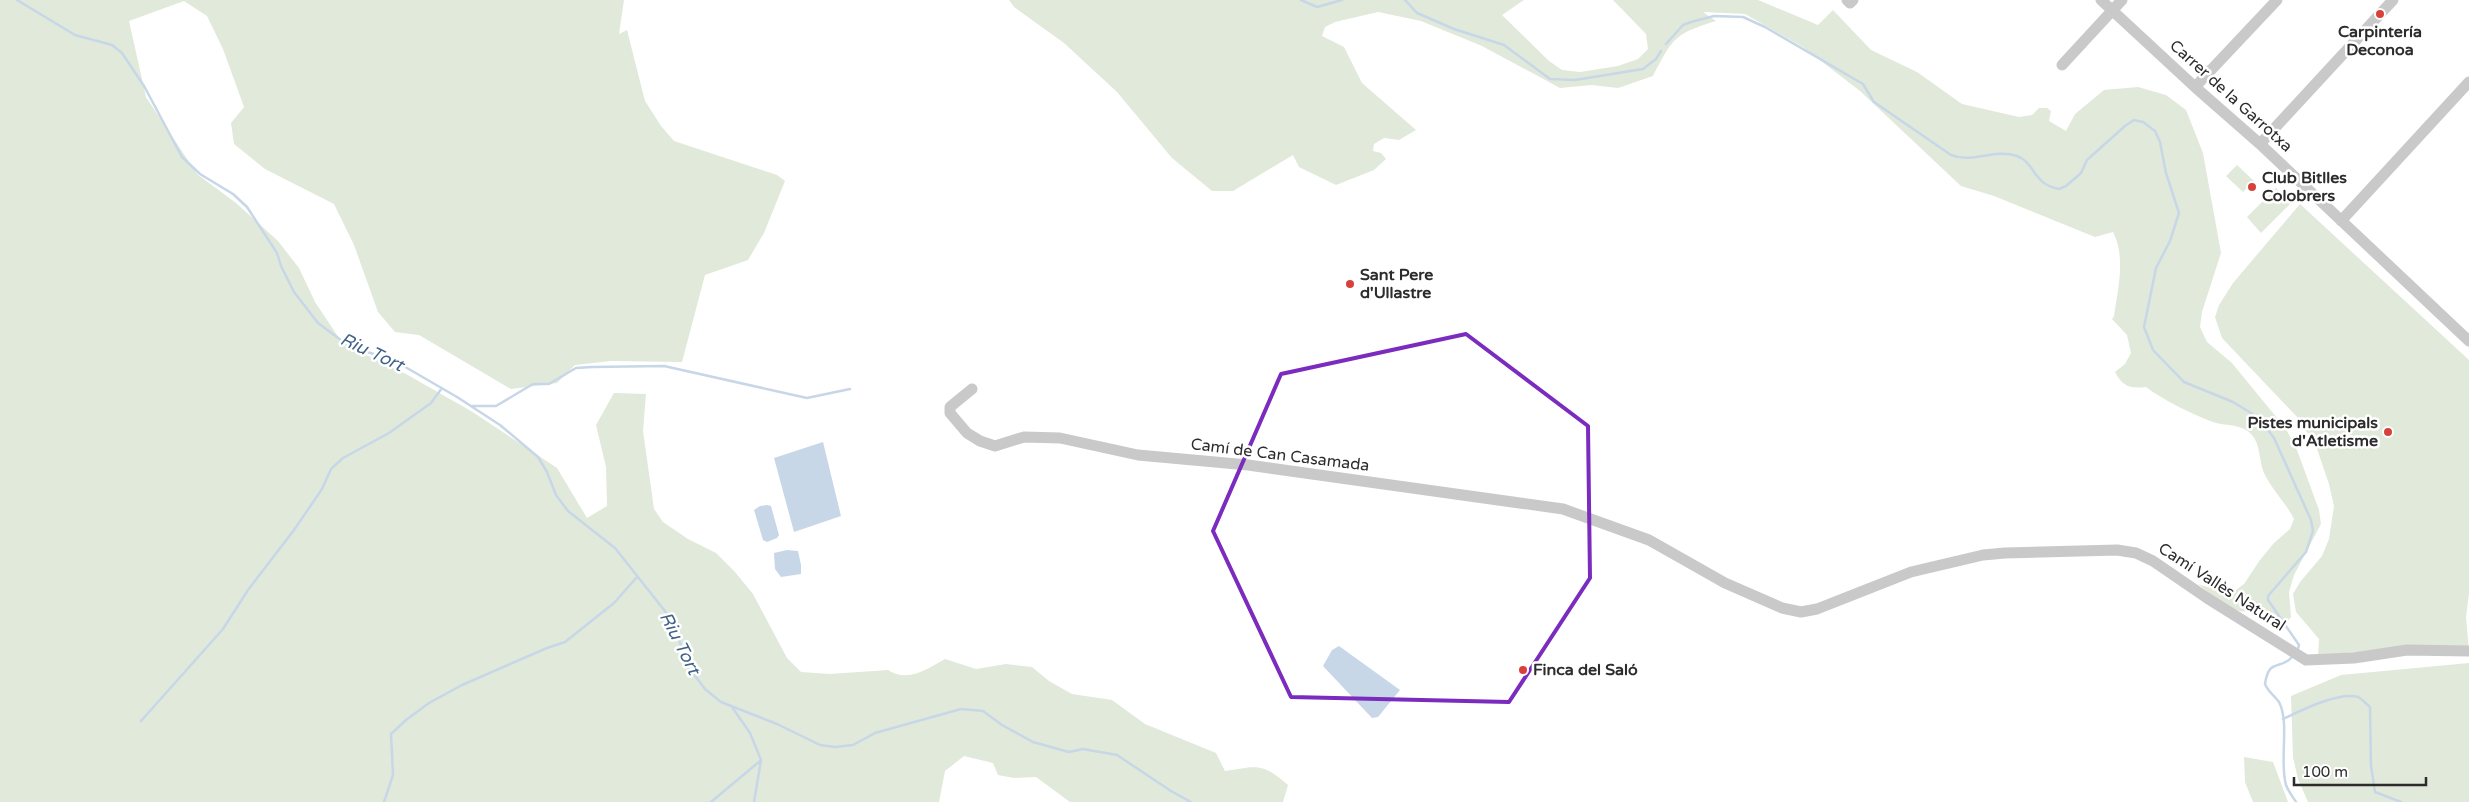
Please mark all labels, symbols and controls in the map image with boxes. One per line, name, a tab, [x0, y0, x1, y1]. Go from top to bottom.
marker: Carpintería Deconoa	[2374, 8, 2386, 20]
place label: Carpintería Deconoa	[2338, 22, 2422, 60]
street label: Carrer de la Garrotxa	[2165, 36, 2297, 156]
place label: Club Bitlles Colobrers	[2262, 168, 2347, 206]
marker: Club Bitlles Colobrers	[2246, 181, 2258, 193]
place label: Sant Pere d'Ullastre	[1360, 265, 1433, 303]
marker: Sant Pere d'Ullastre	[1344, 278, 1356, 290]
water label: Riu Tort	[337, 328, 409, 377]
place label: Pistes municipals d'Atletisme	[2248, 413, 2378, 451]
marker: Pistes municipals d'Atletisme	[2382, 426, 2394, 438]
street label: Camí de Can Casamada	[1190, 434, 1370, 476]
street label: Camí Vallès Natural	[2155, 538, 2289, 636]
water label: Riu Tort	[655, 608, 706, 680]
place label: Finca del Saló	[1533, 660, 1638, 680]
marker: Finca del Saló	[1517, 664, 1529, 676]
scale bar	[2294, 754, 2426, 786]
text: 100 m	[2302, 763, 2348, 781]

